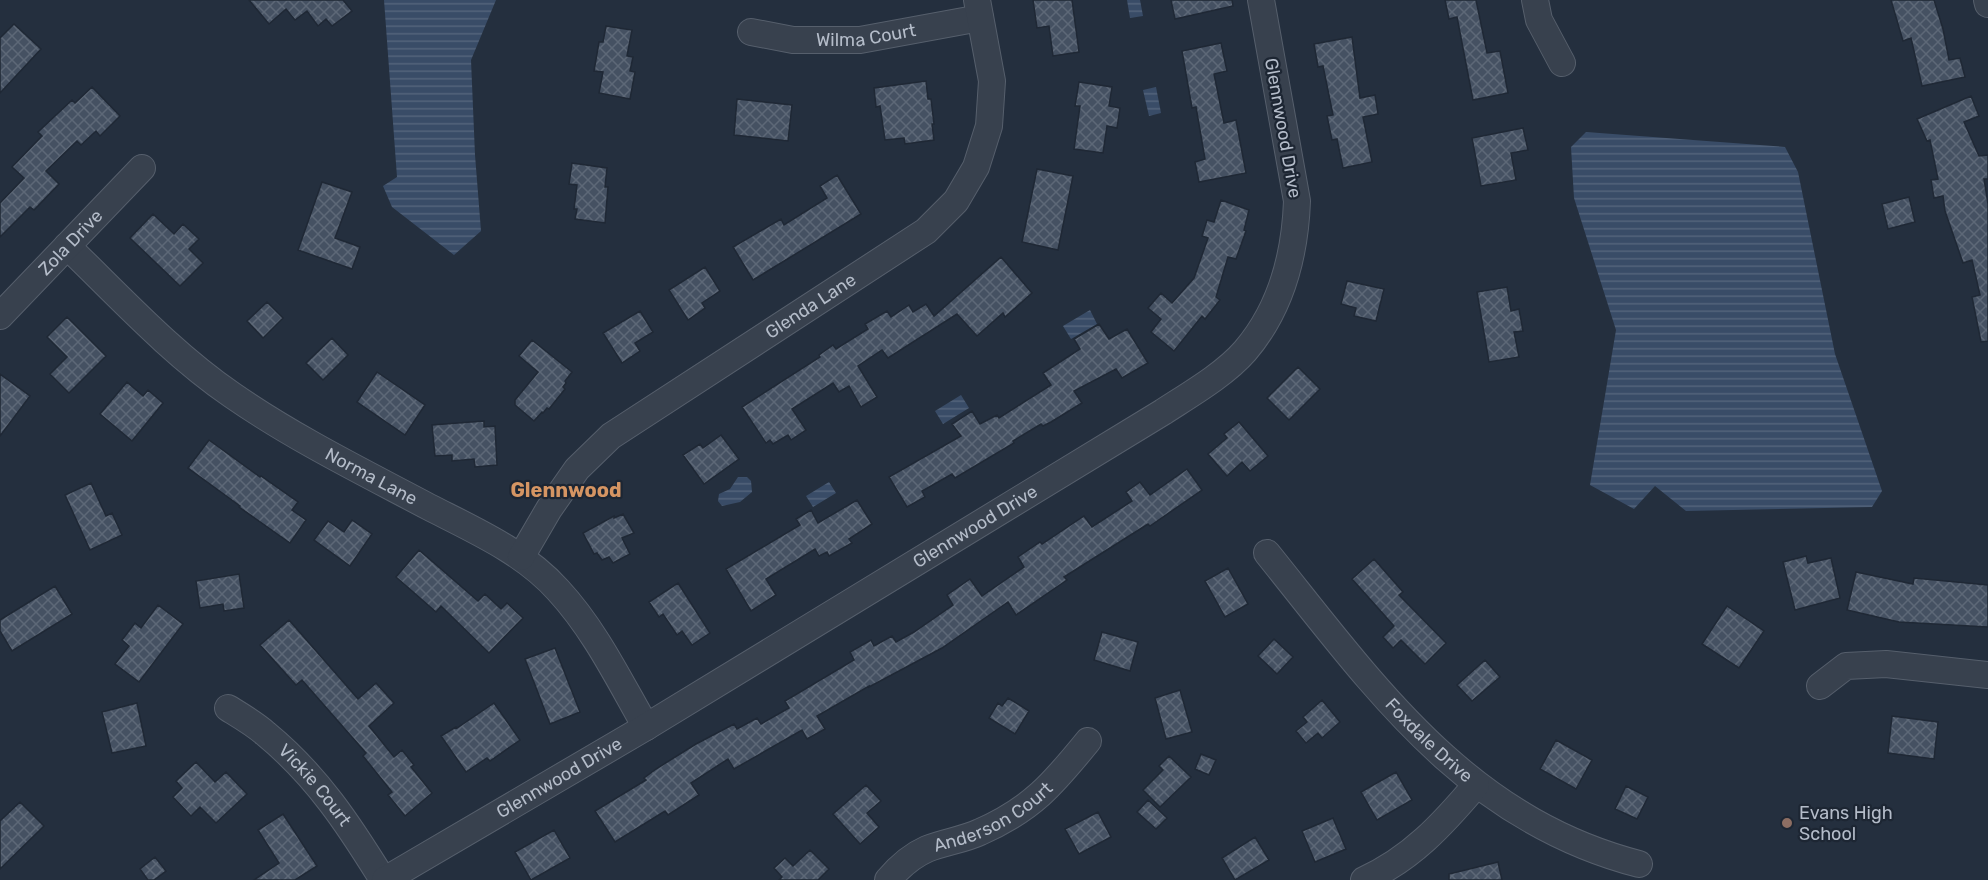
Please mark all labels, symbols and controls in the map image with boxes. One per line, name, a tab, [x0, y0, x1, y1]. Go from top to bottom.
street label: Wilma Court	[816, 19, 918, 52]
street label: Glennwood Drive	[1260, 56, 1306, 200]
street label: Zola Drive	[34, 205, 107, 280]
street label: Glenda Lane	[761, 269, 860, 344]
street label: Norma Lane	[321, 443, 421, 510]
district label: Glennwood	[510, 478, 622, 502]
street label: Glennwood Drive	[909, 480, 1041, 573]
street label: Foxdale Drive	[1381, 694, 1477, 787]
street label: Glennwood Drive	[493, 732, 626, 823]
street label: Vickie Court	[274, 739, 356, 830]
street label: Anderson Court	[931, 777, 1057, 857]
place label: Evans High School	[1799, 802, 1893, 845]
marker: Evans High School	[1780, 816, 1794, 830]

